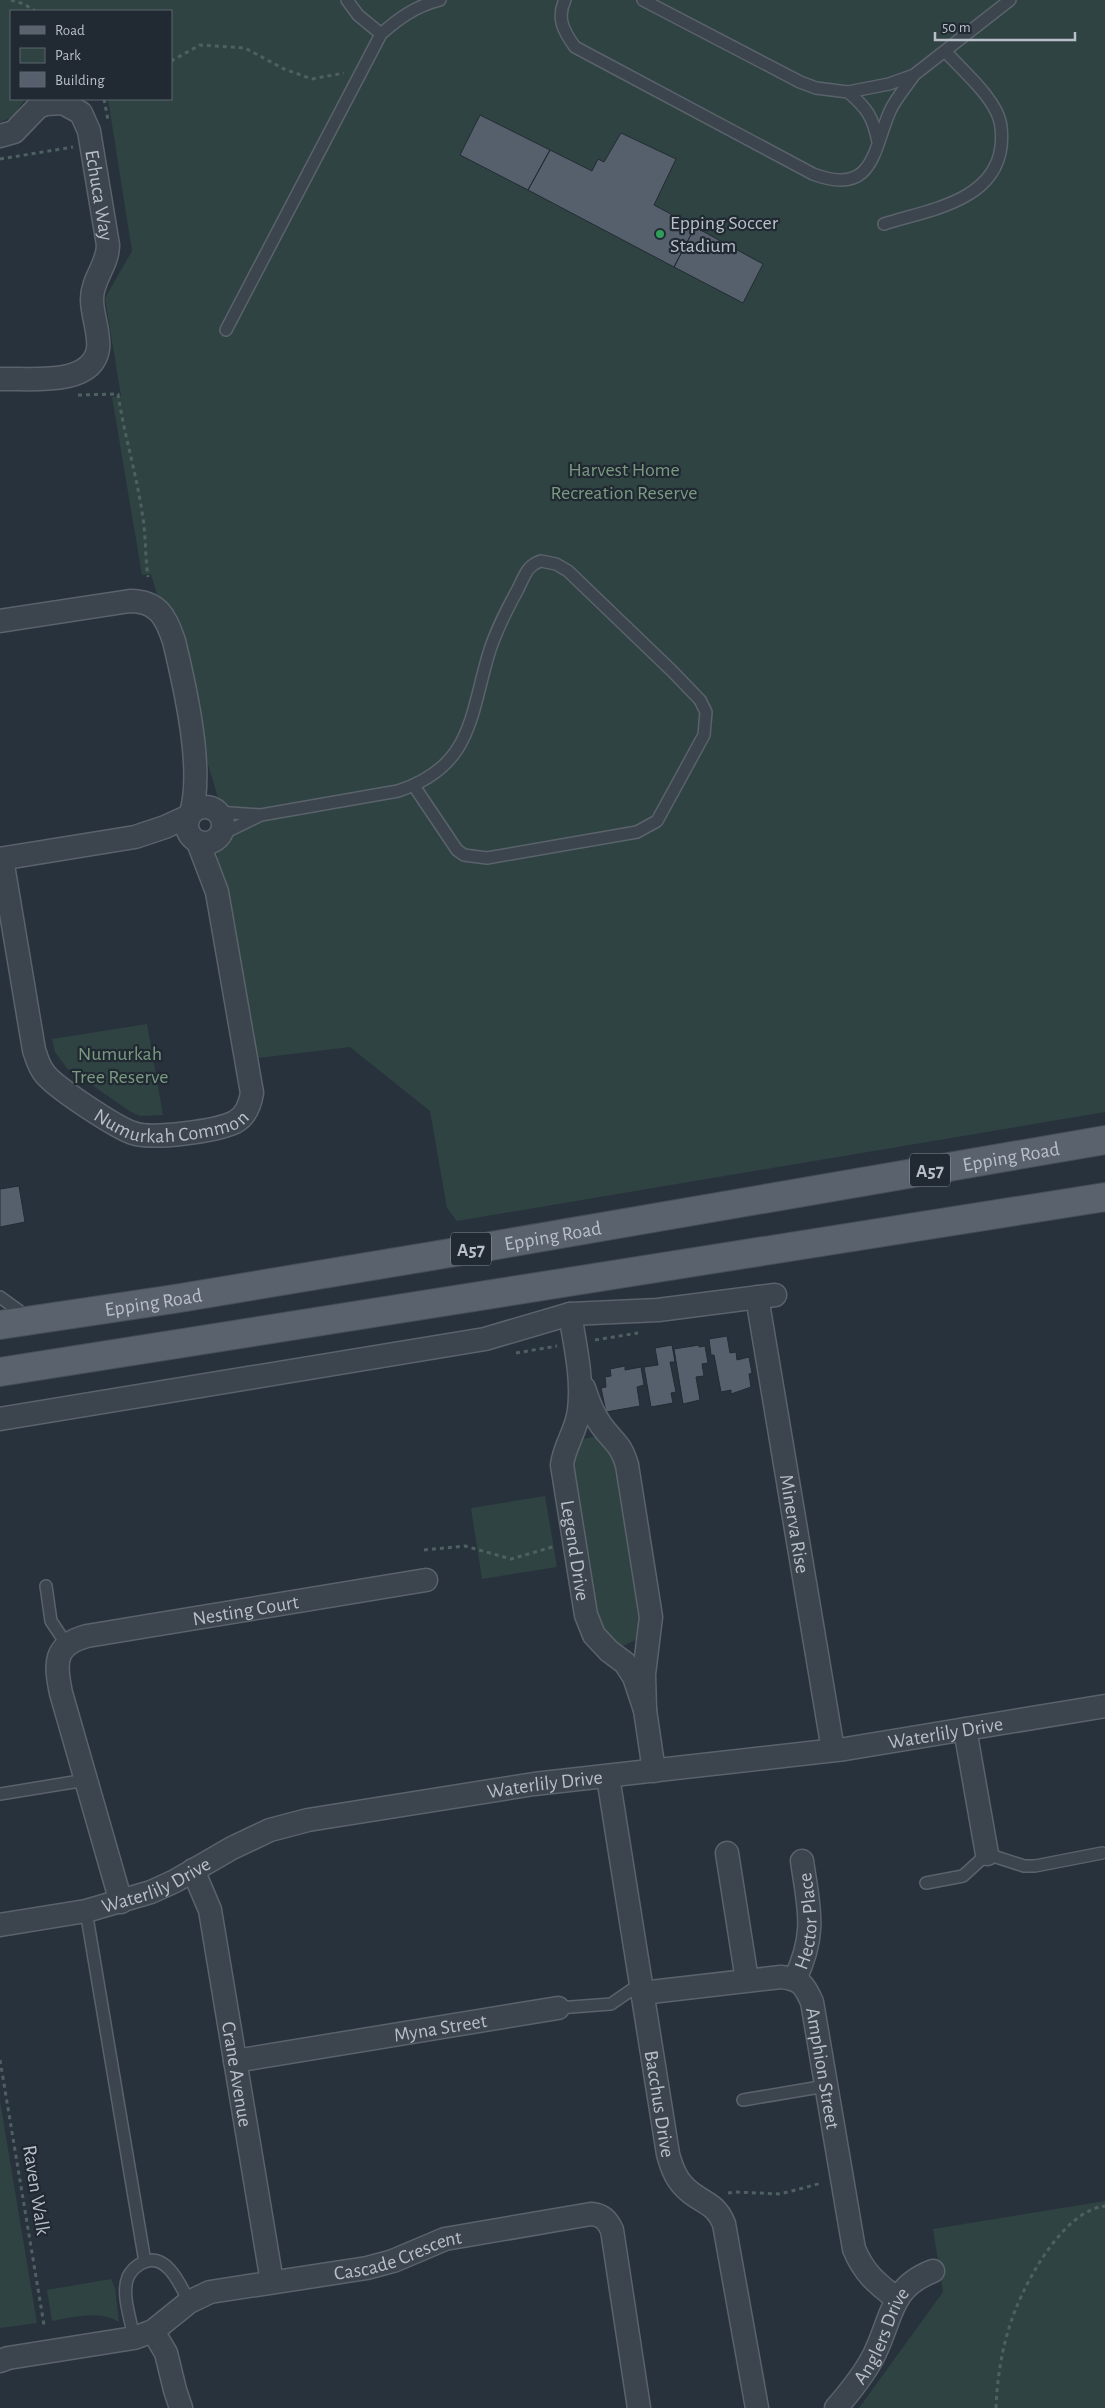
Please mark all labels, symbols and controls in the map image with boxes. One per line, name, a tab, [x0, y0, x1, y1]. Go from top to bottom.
legend	[10, 10, 172, 100]
scale bar	[935, 10, 1075, 42]
text: 50 m	[942, 20, 971, 35]
text: Road	[55, 23, 85, 38]
text: Park	[55, 48, 81, 63]
text: Building	[55, 73, 105, 88]
street label: Echuca Way	[81, 148, 116, 243]
place label: Epping Soccer Stadium	[670, 213, 779, 256]
marker: Epping Soccer Stadium	[654, 228, 666, 240]
park label: Harvest Home Recreation Reserve	[551, 460, 697, 503]
park label: Numurkah Tree Reserve	[71, 1044, 169, 1087]
street label: Numurkah Common	[89, 1092, 249, 1118]
text: Numurkah Common	[90, 1105, 253, 1147]
street label: Epping Road	[961, 1139, 1061, 1175]
road number: A57	[910, 1154, 950, 1186]
street label: Epping Road	[503, 1218, 603, 1255]
road number: A57	[451, 1232, 491, 1266]
street label: Epping Road	[103, 1286, 204, 1320]
street label: Minerva Rise	[776, 1473, 812, 1575]
street label: Legend Drive	[557, 1499, 593, 1602]
street label: Nesting Court	[191, 1592, 301, 1629]
street label: Waterlily Drive	[887, 1714, 1004, 1753]
street label: Waterlily Drive	[486, 1767, 604, 1802]
street label: Waterlily Drive	[100, 1854, 214, 1917]
street label: Hector Place	[791, 1871, 820, 1972]
street label: Amphion Street	[802, 2006, 843, 2131]
street label: Myna Street	[392, 2011, 489, 2046]
street label: Crane Avenue	[218, 2020, 255, 2129]
street label: Bacchus Drive	[641, 2049, 677, 2159]
street label: Raven Walk	[19, 2144, 53, 2237]
street label: Cascade Crescent	[333, 2227, 464, 2284]
street label: Anglers Drive	[850, 2284, 913, 2388]

